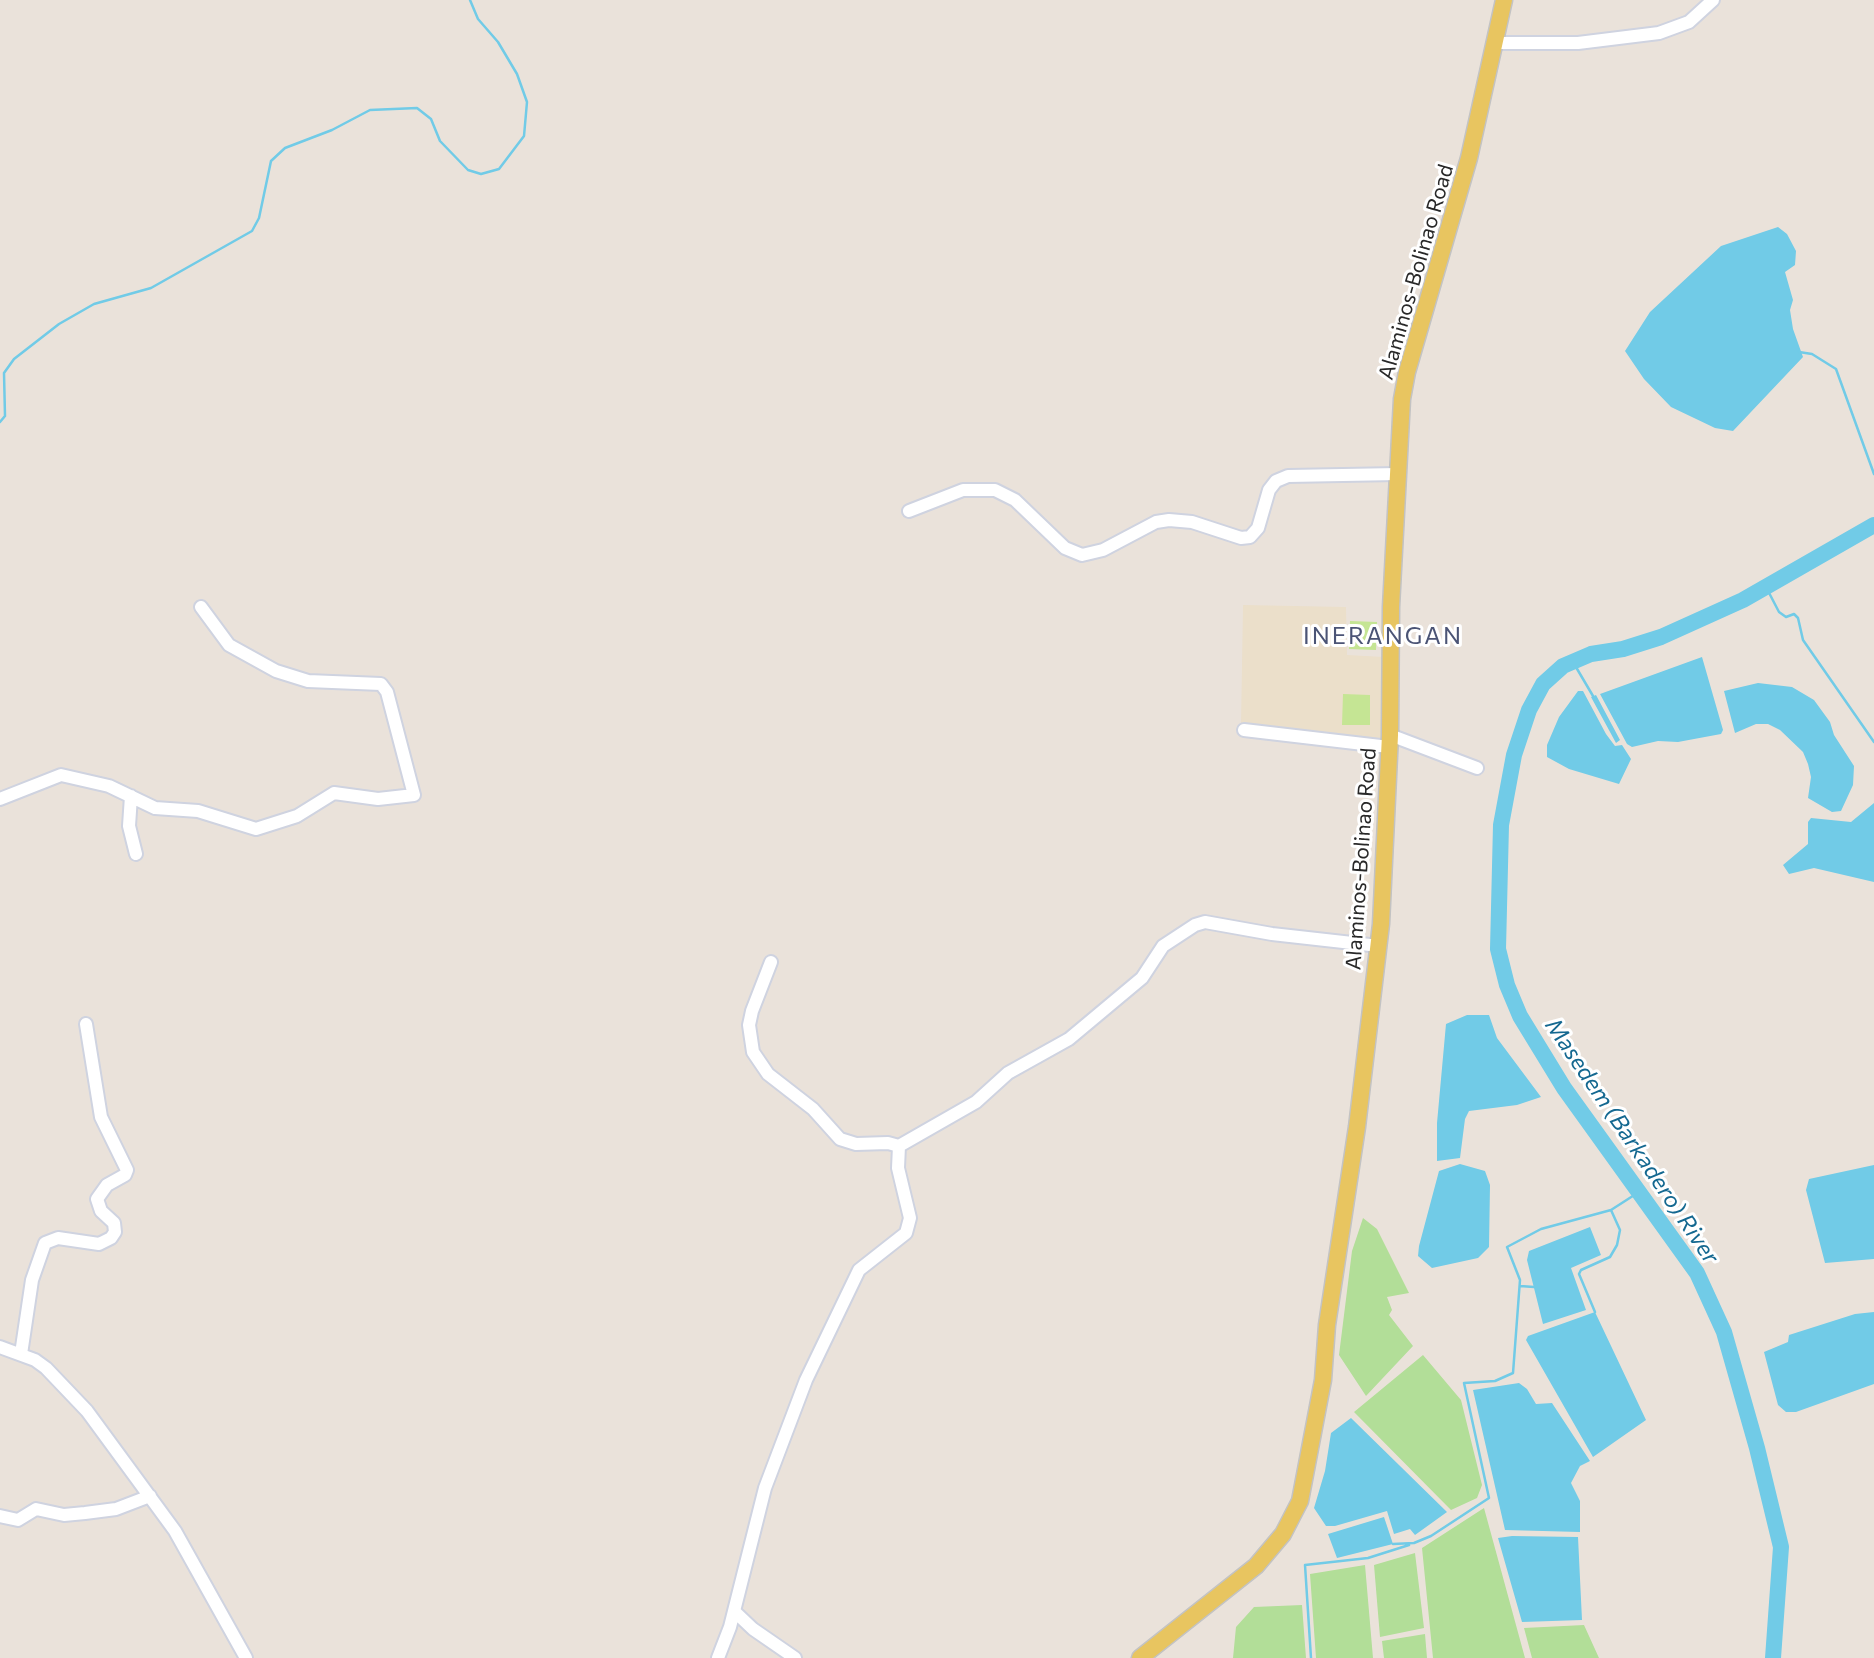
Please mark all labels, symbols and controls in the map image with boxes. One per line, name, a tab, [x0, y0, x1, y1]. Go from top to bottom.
street label: Alaminos-Bolinao Road	[1373, 161, 1459, 383]
district label: INERANGAN	[1304, 622, 1462, 650]
street label: Alaminos-Bolinao Road	[1341, 747, 1381, 971]
water label: Masedem (Barkadero) River	[1539, 1013, 1725, 1269]

